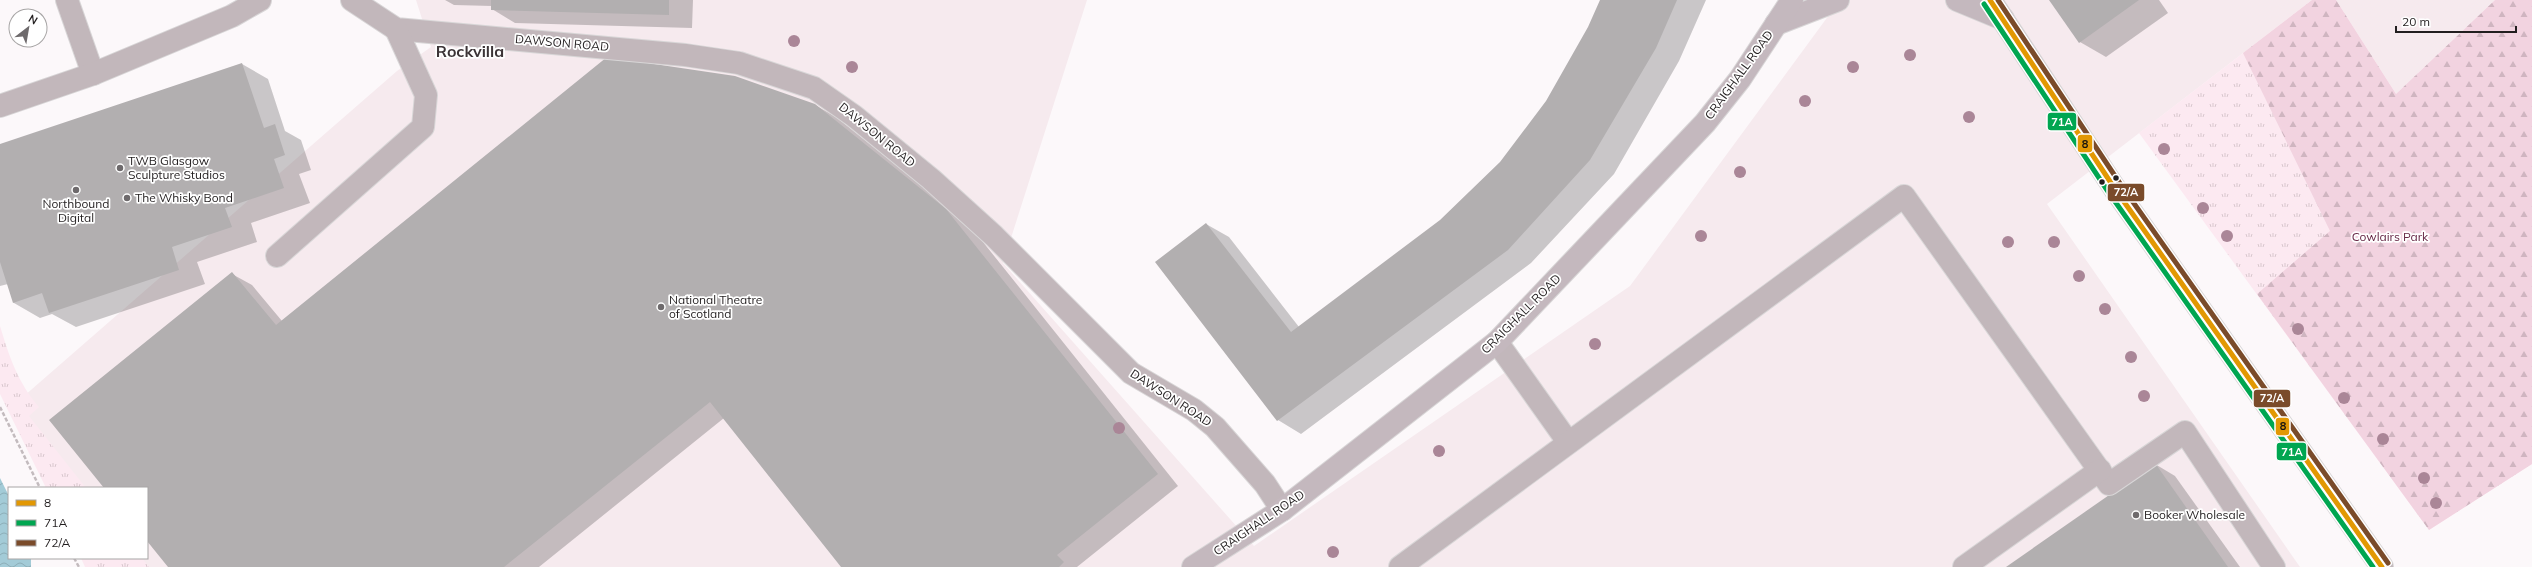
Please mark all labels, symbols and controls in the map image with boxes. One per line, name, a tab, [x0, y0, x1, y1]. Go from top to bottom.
north arrow	[8, 8, 48, 48]
scale bar	[2396, 8, 2516, 34]
text: N	[26, 11, 40, 28]
text: 20 m	[2402, 14, 2430, 29]
street label: CRAIGHALL ROAD	[1701, 27, 1776, 122]
street label: DAWSON ROAD	[514, 31, 610, 54]
district label: Rockvilla	[436, 41, 504, 61]
street label: DAWSON ROAD	[836, 99, 919, 170]
line badge: 71A	[2047, 112, 2077, 131]
text: 71A	[2051, 115, 2073, 129]
line badge: 8	[2077, 134, 2093, 153]
text: 8	[2082, 137, 2089, 151]
place label: TWB Glasgow Sculpture Studios	[128, 153, 225, 182]
marker: TWB Glasgow Sculpture Studios	[115, 163, 125, 173]
unlabelled marker	[2111, 173, 2121, 183]
unlabelled marker	[2097, 177, 2107, 187]
line badge: 72/A	[2107, 183, 2145, 202]
marker: Northbound Digital	[71, 185, 81, 195]
text: 72/A	[2114, 185, 2139, 199]
place label: The Whisky Bond	[135, 190, 233, 205]
marker: The Whisky Bond	[122, 193, 132, 203]
place label: Northbound Digital	[43, 196, 109, 225]
park label: Cowlairs Park	[2352, 229, 2429, 244]
street label: CRAIGHALL ROAD	[1478, 271, 1564, 357]
place label: National Theatre of Scotland	[669, 292, 762, 321]
marker: National Theatre of Scotland	[656, 302, 666, 312]
street label: DAWSON ROAD	[1128, 366, 1215, 430]
line badge: 72/A	[2253, 389, 2291, 408]
text: 72/A	[2260, 391, 2285, 405]
line badge: 8	[2275, 417, 2290, 436]
text: 8	[2280, 419, 2287, 433]
line badge: 71A	[2276, 442, 2307, 461]
text: 71A	[2281, 445, 2303, 459]
legend	[8, 487, 148, 559]
street label: CRAIGHALL ROAD	[1210, 487, 1307, 559]
text: 8	[44, 495, 51, 510]
place label: Booker Wholesale	[2144, 507, 2245, 522]
marker: Booker Wholesale	[2131, 510, 2141, 520]
text: 71A	[44, 515, 67, 530]
text: 72/A	[44, 535, 71, 550]

